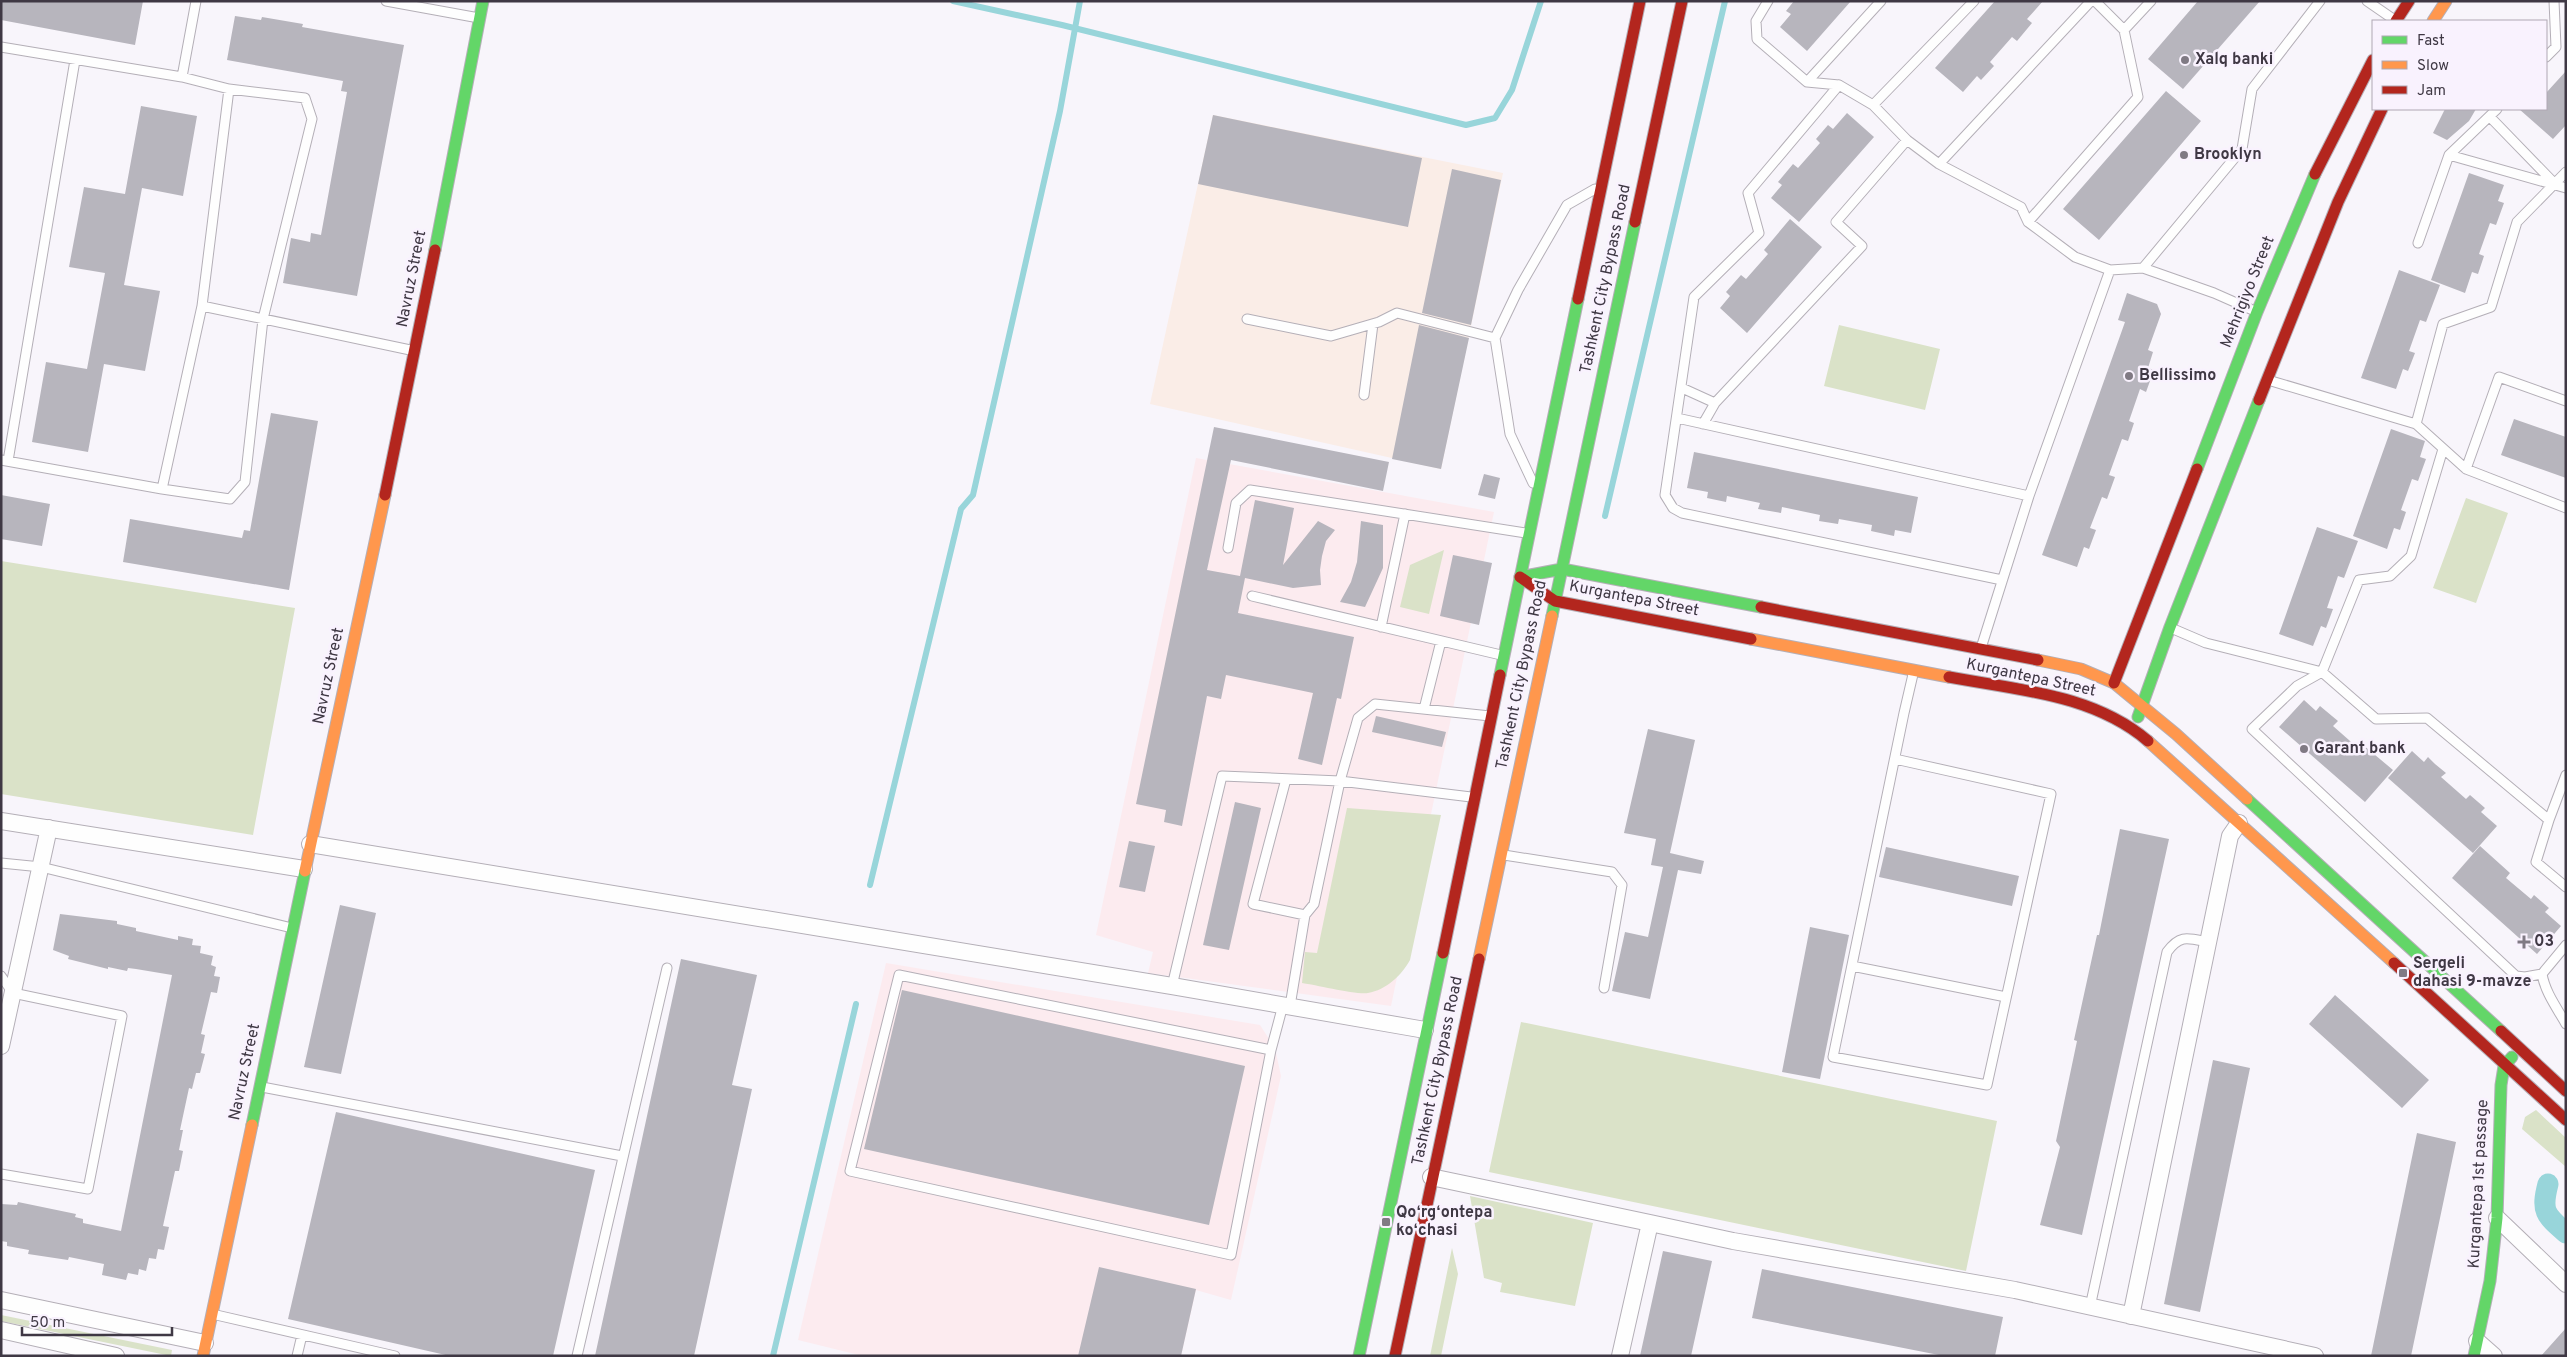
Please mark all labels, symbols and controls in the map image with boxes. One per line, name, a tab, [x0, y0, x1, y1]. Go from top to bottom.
legend	[2372, 20, 2547, 110]
text: Fast	[2417, 32, 2445, 51]
place label: Xalq banki	[2195, 50, 2273, 70]
marker: Xalq banki	[2179, 54, 2191, 66]
text: Slow	[2417, 57, 2449, 76]
text: Jam	[2417, 82, 2446, 101]
place label: Brooklyn	[2194, 145, 2262, 165]
marker: Brooklyn	[2178, 149, 2190, 161]
street label: Tashkent City Bypass Road	[1576, 182, 1636, 376]
street label: Navruz Street	[393, 229, 431, 329]
street label: Mehrigiyo Street	[2216, 233, 2280, 351]
place label: Bellissimo	[2139, 366, 2216, 386]
marker: Bellissimo	[2123, 370, 2135, 382]
street label: Kurgantepa Street	[1567, 577, 1701, 621]
street label: Tashkent City Bypass Road	[1492, 578, 1552, 772]
street label: Navruz Street	[309, 626, 349, 726]
street label: Kurgantepa Street	[1964, 654, 2098, 702]
place label: Garant bank	[2314, 739, 2406, 759]
marker: Garant bank	[2298, 743, 2310, 755]
place label: 03	[2534, 932, 2554, 952]
marker: 03	[2518, 936, 2530, 948]
place label: Sergeli dahasi 9-mavze	[2413, 954, 2531, 992]
marker: Sergeli dahasi 9-mavze	[2397, 967, 2409, 979]
street label: Tashkent City Bypass Road	[1408, 974, 1468, 1168]
street label: Navruz Street	[225, 1022, 265, 1122]
street label: Kurgantepa 1st passage	[2465, 1099, 2493, 1269]
place label: Qoʻrgʻontepa koʻchasi	[1396, 1203, 1492, 1241]
marker: Qoʻrgʻontepa koʻchasi	[1380, 1216, 1392, 1228]
scale bar	[22, 1304, 172, 1336]
text: 50 m	[30, 1314, 65, 1333]

